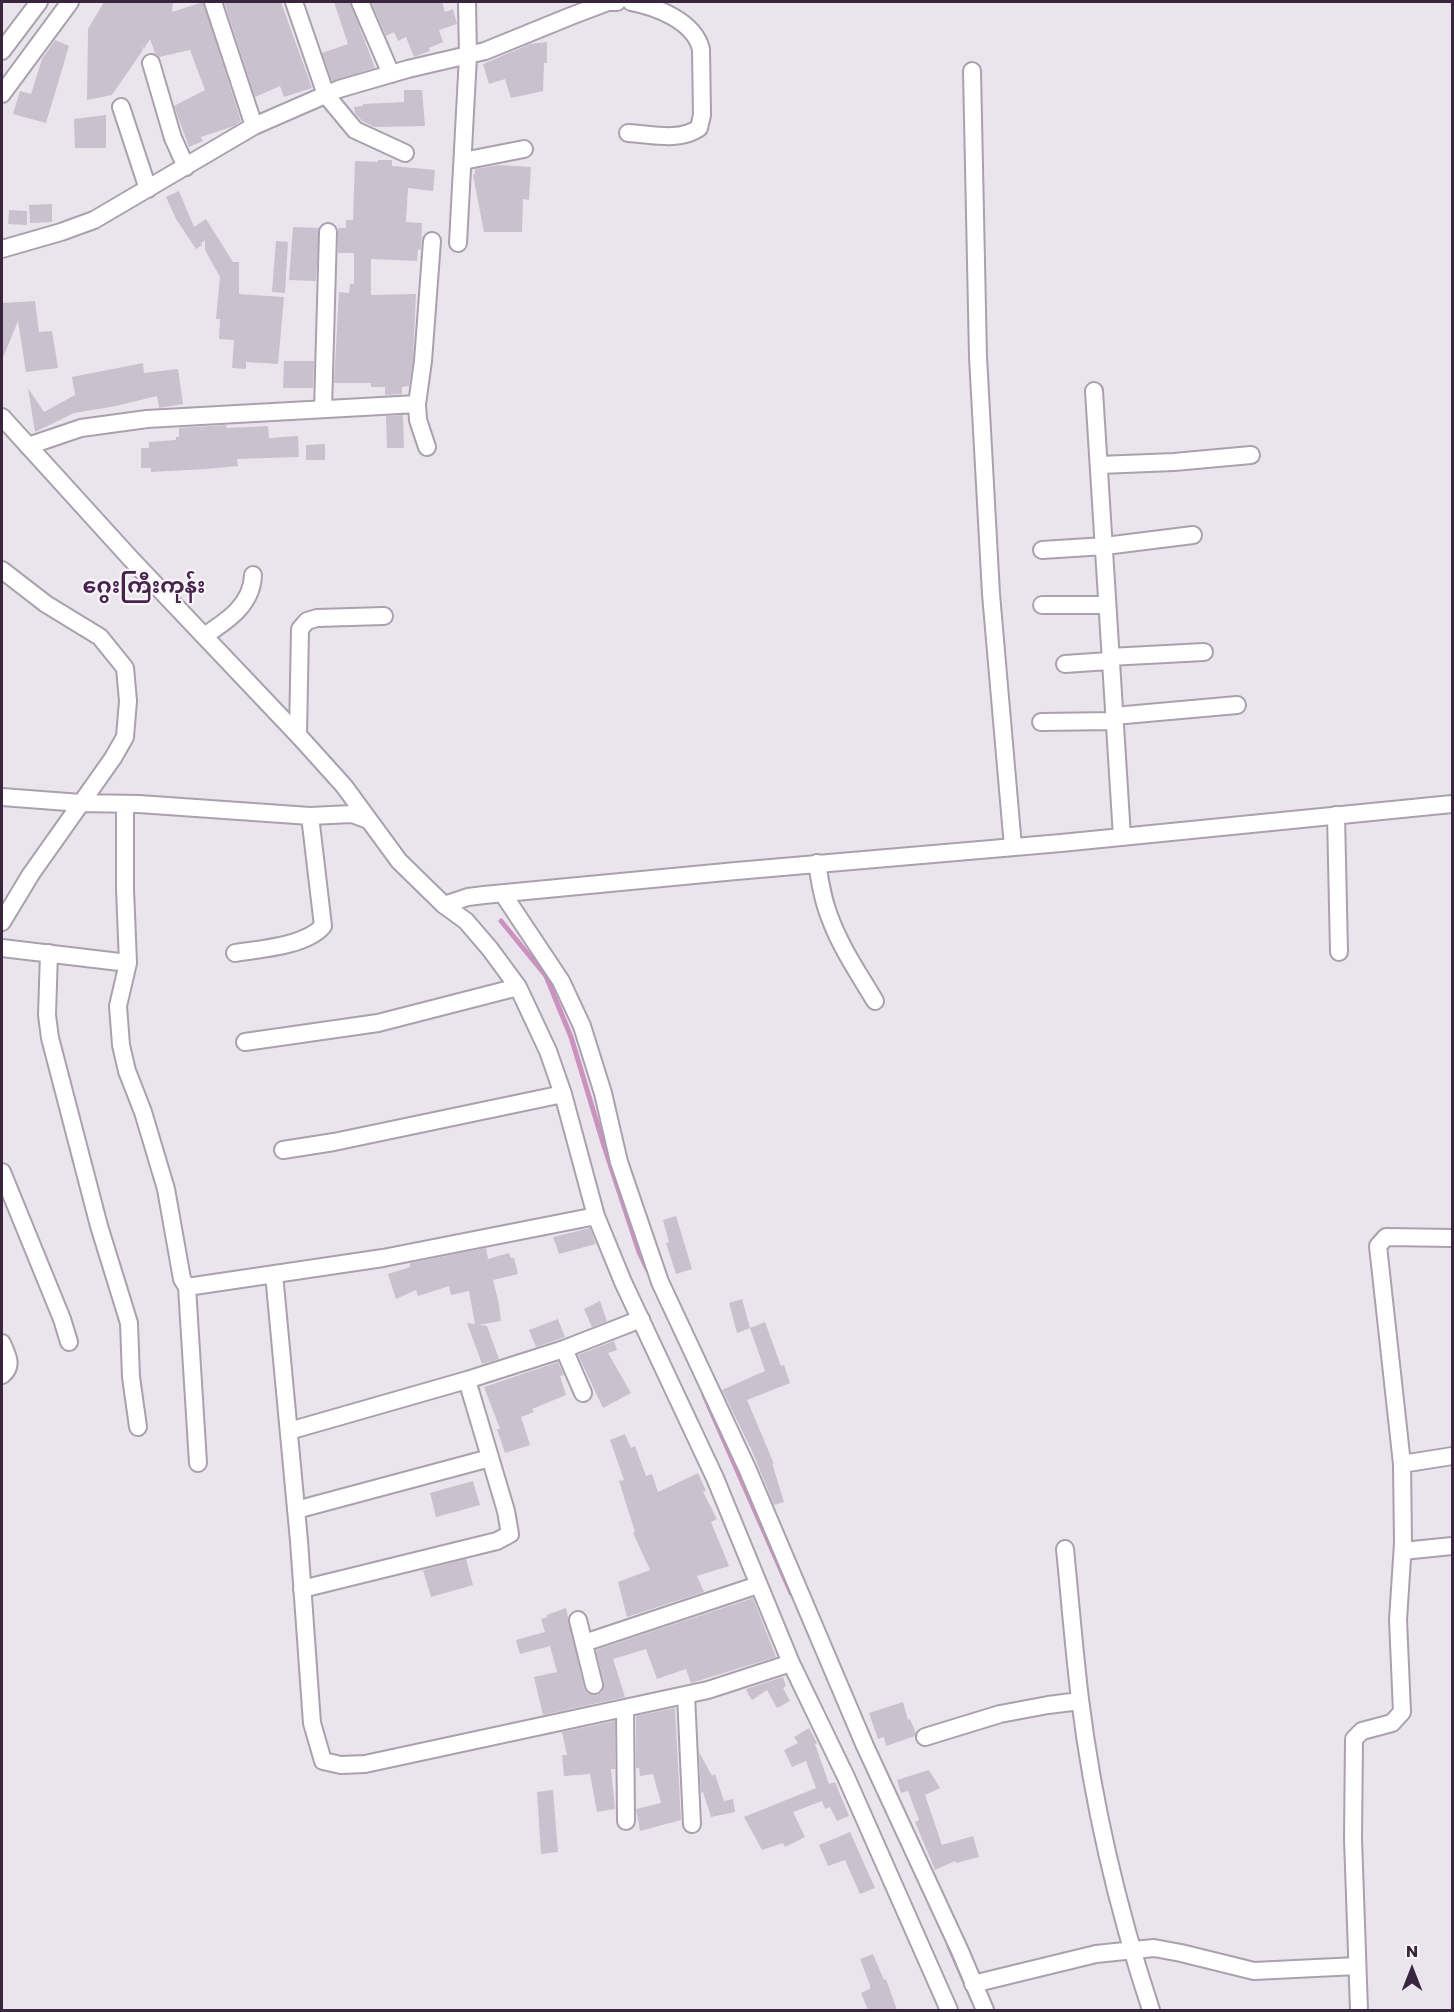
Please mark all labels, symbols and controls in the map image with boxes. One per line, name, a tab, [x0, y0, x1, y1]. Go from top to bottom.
district label: ဂွေးကြီးကုန်း	[83, 574, 205, 600]
north arrow	[1382, 1940, 1442, 2000]
text: N	[1406, 1940, 1418, 1963]

